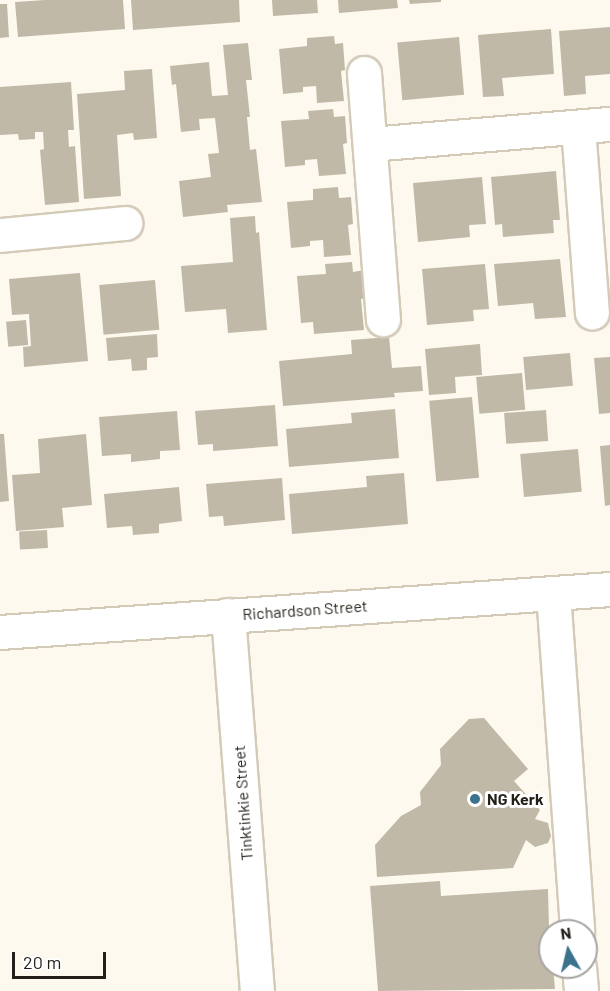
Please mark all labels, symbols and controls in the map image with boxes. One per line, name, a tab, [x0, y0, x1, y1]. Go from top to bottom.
street label: Richardson Street	[242, 596, 368, 624]
street label: Tinktinkie Street	[229, 745, 257, 861]
place label: NG Kerk	[487, 789, 543, 809]
marker: NG Kerk	[468, 792, 482, 806]
north arrow	[538, 919, 598, 979]
text: N	[559, 923, 572, 943]
scale bar	[15, 940, 110, 978]
text: 20 m	[23, 951, 61, 973]

